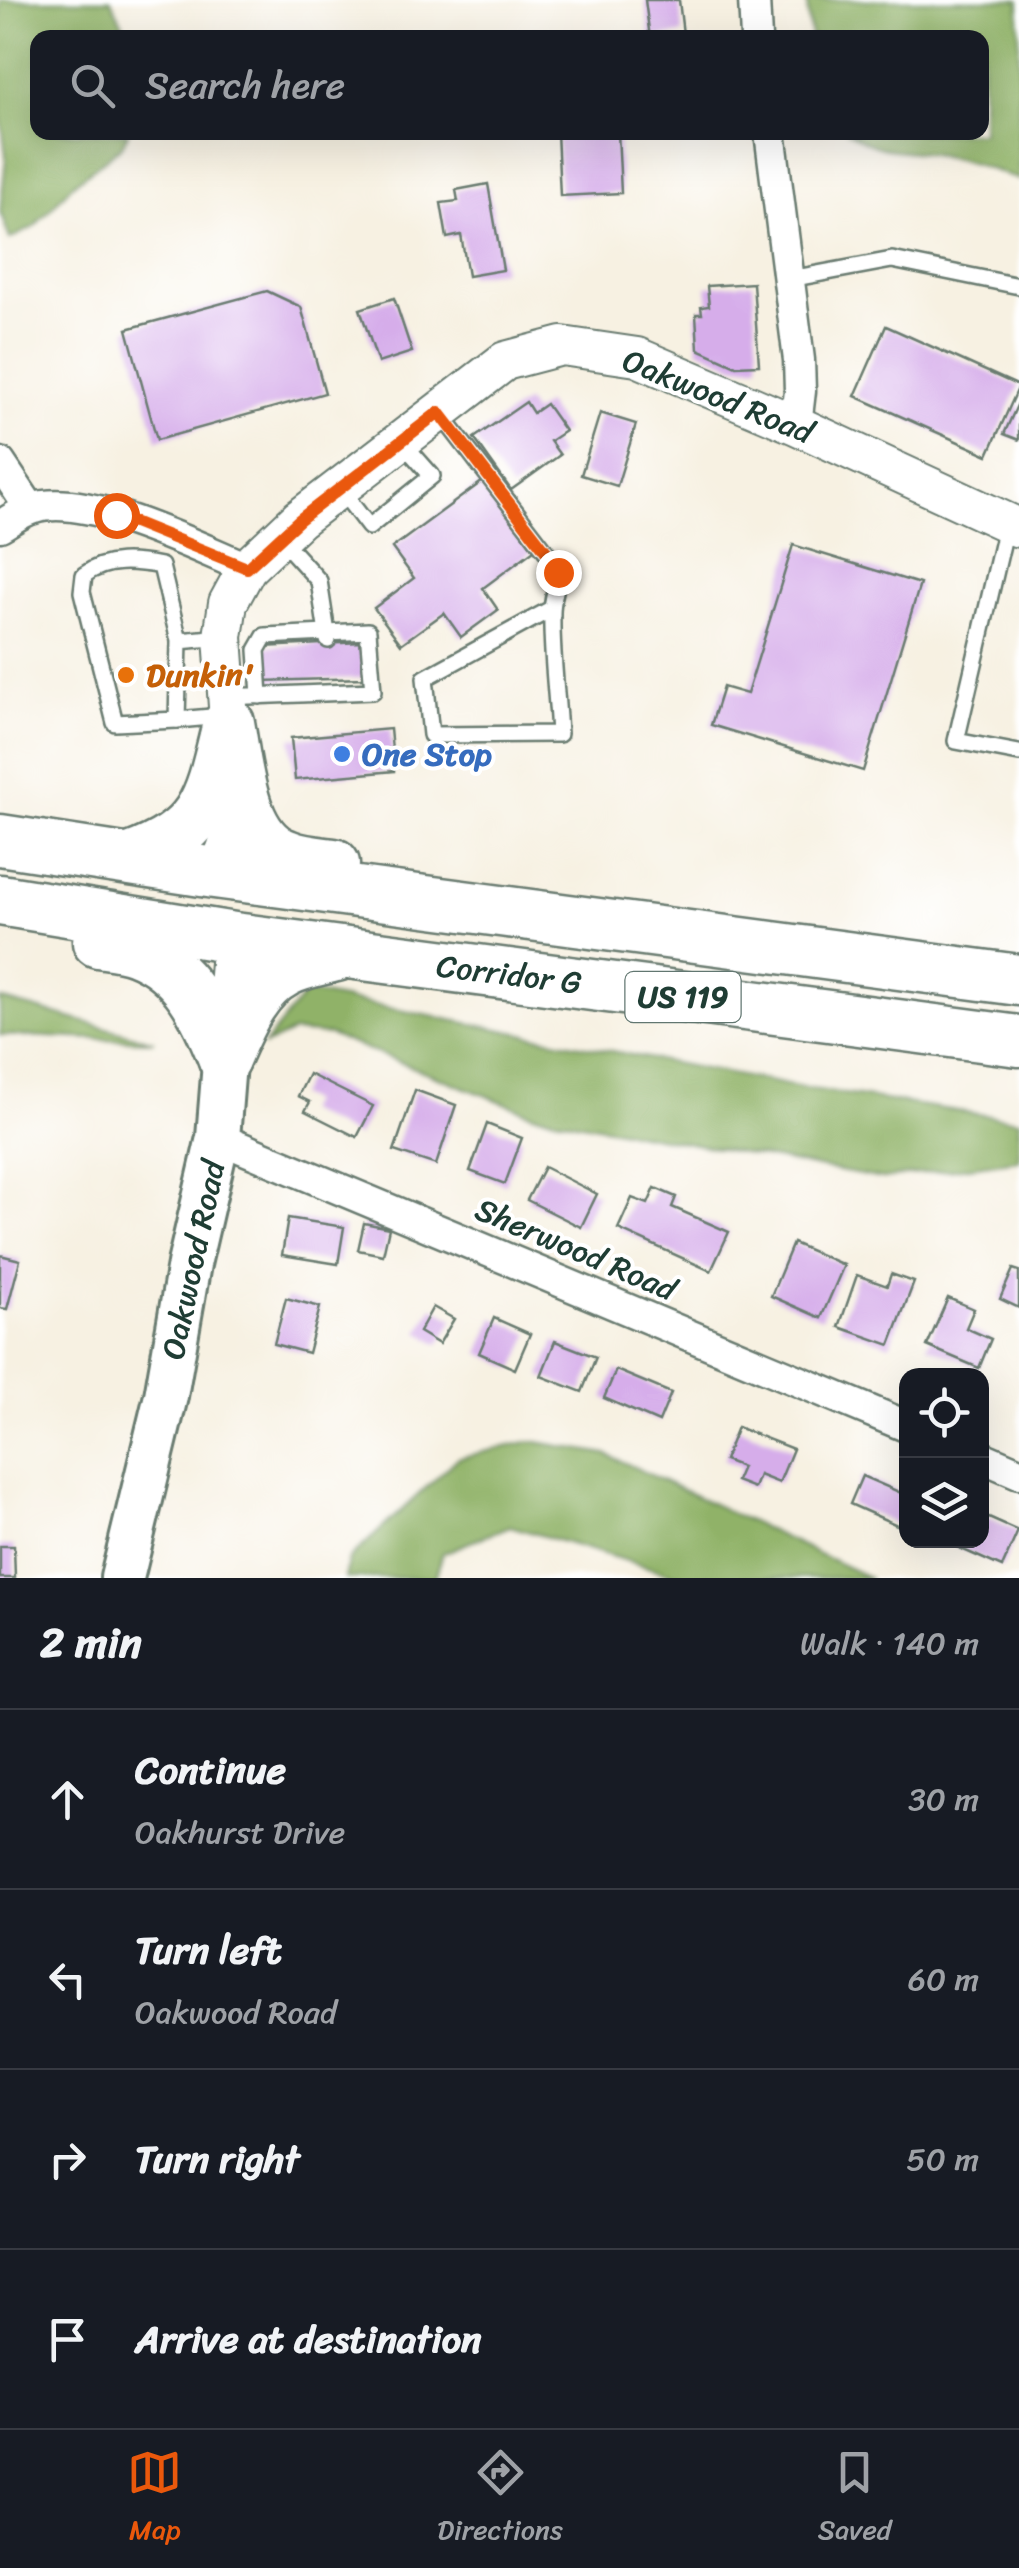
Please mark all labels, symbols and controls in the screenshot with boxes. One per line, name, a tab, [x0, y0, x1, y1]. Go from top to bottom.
search box	[30, 30, 989, 140]
text: Search here	[145, 52, 345, 119]
icon: search	[65, 58, 120, 113]
street label: Oakwood Road	[614, 332, 824, 461]
route start	[94, 493, 140, 539]
route end	[536, 550, 582, 596]
place label: Dunkin'	[146, 647, 255, 704]
marker: Dunkin'	[115, 664, 137, 686]
place label: One Stop	[362, 726, 492, 783]
marker: One Stop	[331, 743, 353, 765]
street label: Corridor G	[433, 937, 585, 1012]
road number: US 119	[626, 972, 740, 1022]
street label: Oakwood Road	[145, 1153, 243, 1365]
street label: Sherwood Road	[466, 1181, 688, 1318]
map controls	[899, 1368, 989, 1548]
button: locate	[899, 1368, 989, 1458]
button: layers	[899, 1458, 989, 1548]
text: 2 min	[40, 1606, 142, 1680]
text: Walk · 140 m	[800, 1615, 979, 1672]
text: Continue	[135, 1737, 286, 1804]
text: 30 m	[908, 1771, 979, 1828]
icon: ahead	[40, 1772, 95, 1827]
text: Oakhurst Drive	[135, 1804, 345, 1861]
text: Turn left	[135, 1917, 281, 1984]
text: 60 m	[908, 1951, 979, 2008]
icon: left	[40, 1952, 95, 2007]
text: Oakwood Road	[135, 1984, 337, 2041]
text: Turn right	[135, 2126, 300, 2193]
text: 50 m	[906, 2131, 979, 2188]
icon: right	[40, 2132, 95, 2187]
text: Arrive at destination	[135, 2306, 482, 2373]
icon: arrive	[40, 2312, 95, 2367]
tab: Map	[127, 2445, 182, 2554]
tab: Directions	[437, 2445, 563, 2554]
tab: Saved	[818, 2445, 892, 2554]

